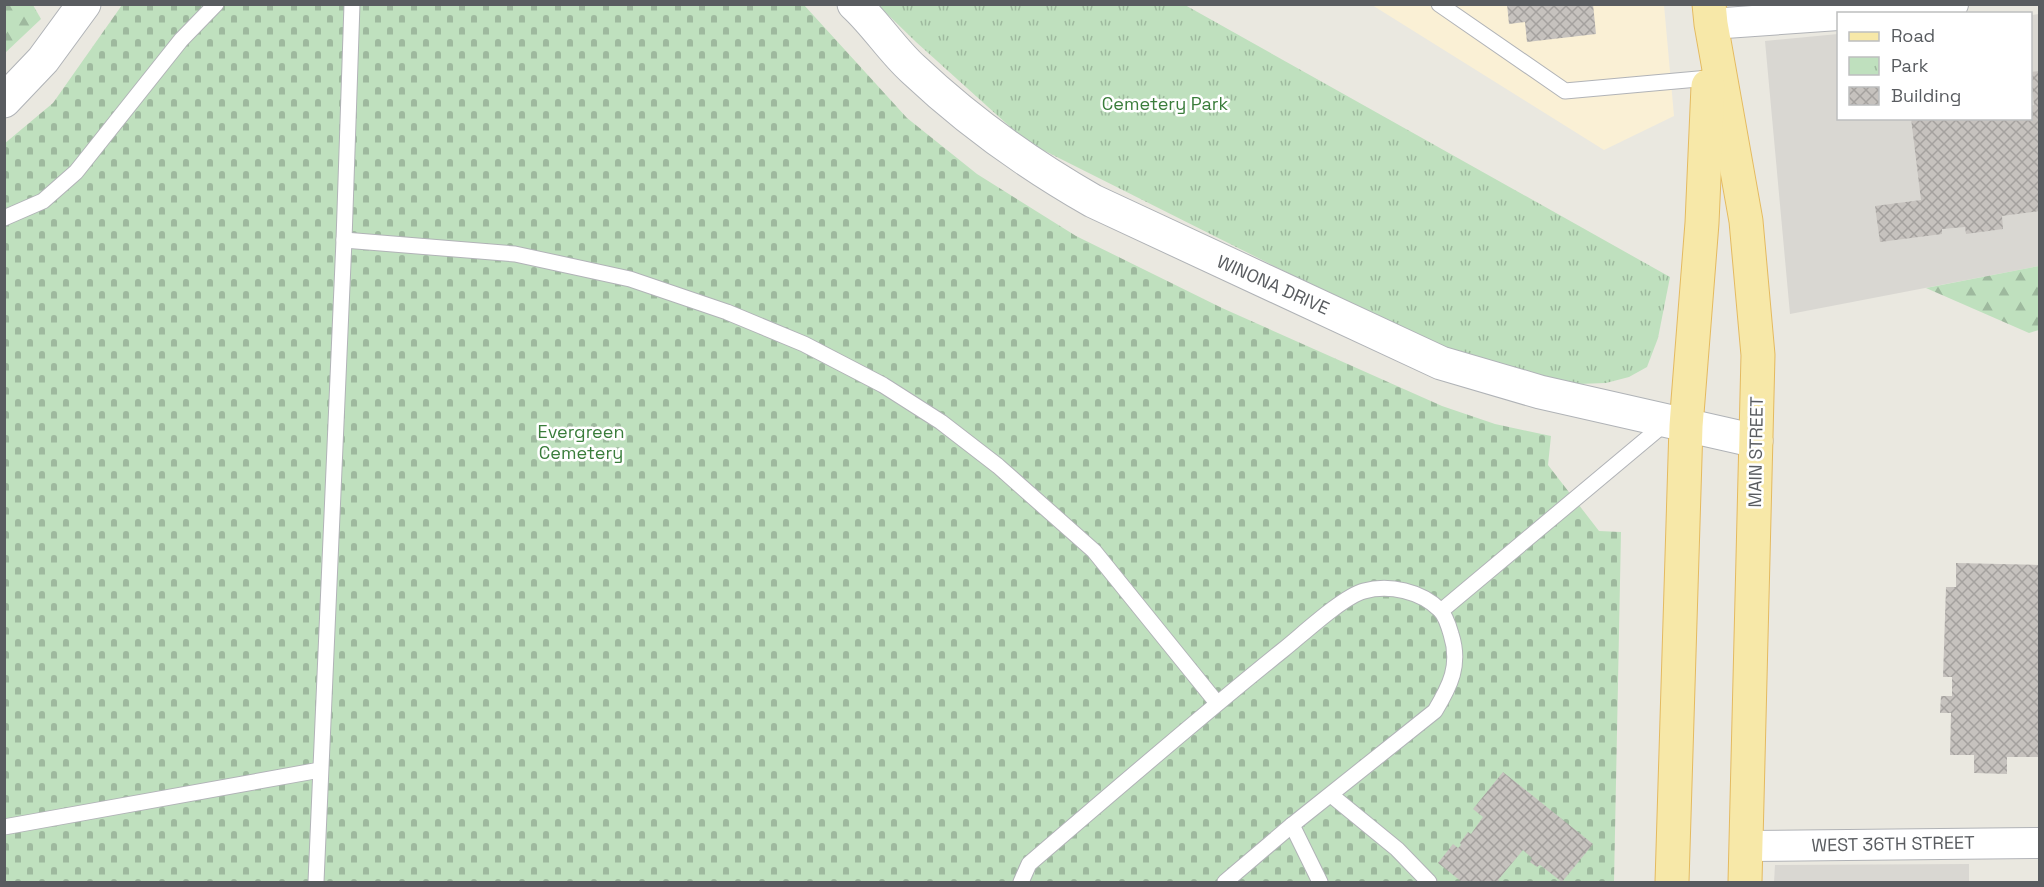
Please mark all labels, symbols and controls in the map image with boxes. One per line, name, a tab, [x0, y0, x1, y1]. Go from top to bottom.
legend	[1837, 12, 2032, 120]
text: Road	[1891, 24, 1935, 47]
text: Park	[1891, 54, 1929, 77]
text: Building	[1891, 84, 1961, 107]
park label: Cemetery Park	[1102, 92, 1229, 115]
street label: WINONA DRIVE	[1213, 249, 1333, 320]
street label: MAIN STREET	[1743, 396, 1768, 508]
park label: Evergreen Cemetery	[538, 420, 624, 464]
street label: WEST 36TH STREET	[1811, 831, 1975, 856]

